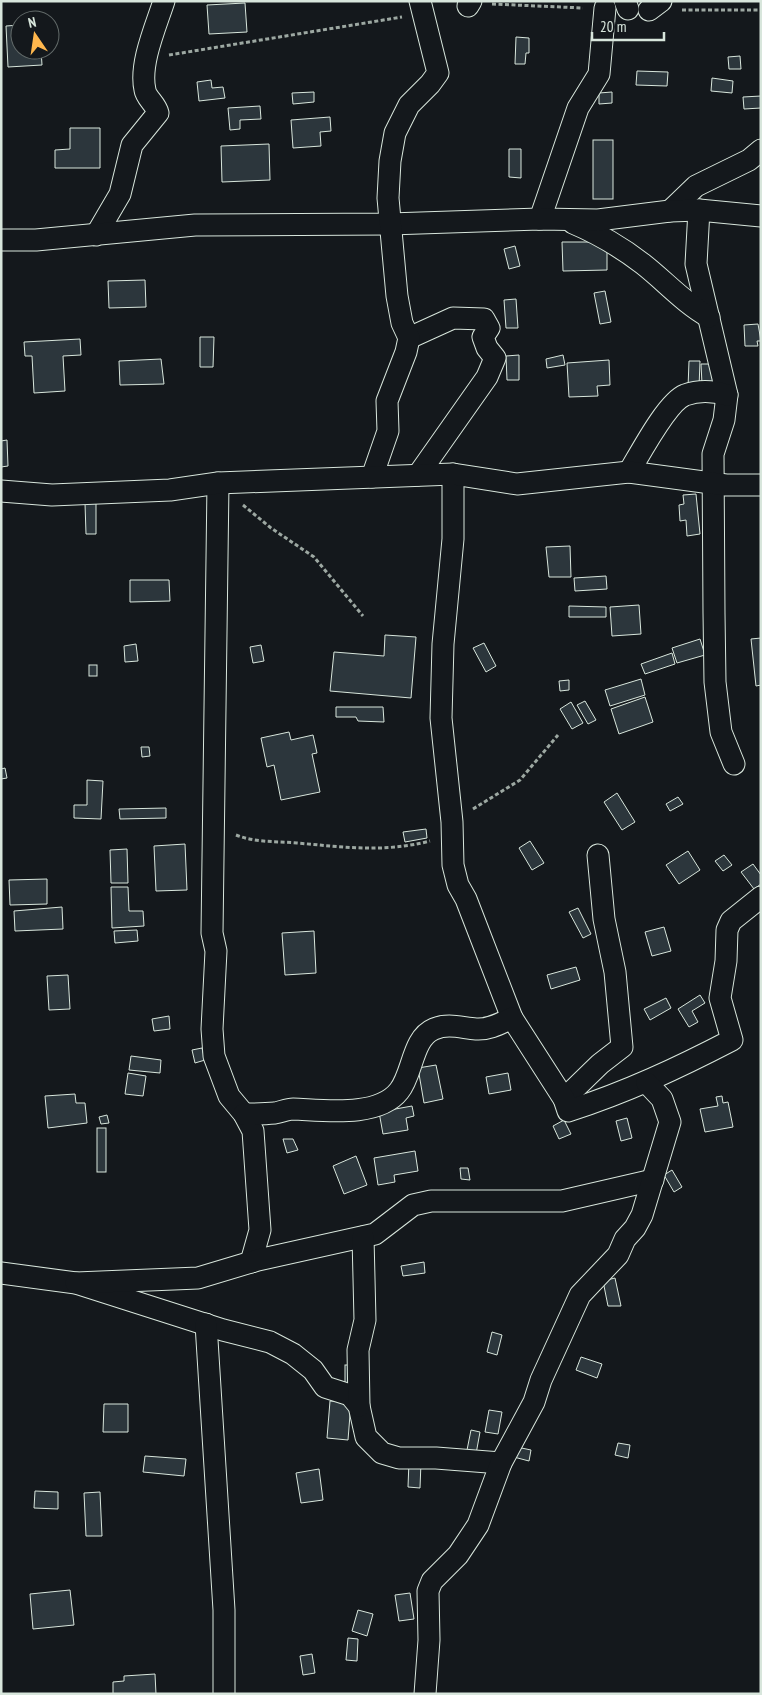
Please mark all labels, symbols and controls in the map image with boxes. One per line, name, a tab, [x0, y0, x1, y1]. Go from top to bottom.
north arrow	[10, 10, 60, 60]
scale bar	[592, 10, 664, 42]
text: N	[26, 13, 38, 32]
text: 20 m	[600, 17, 626, 36]

